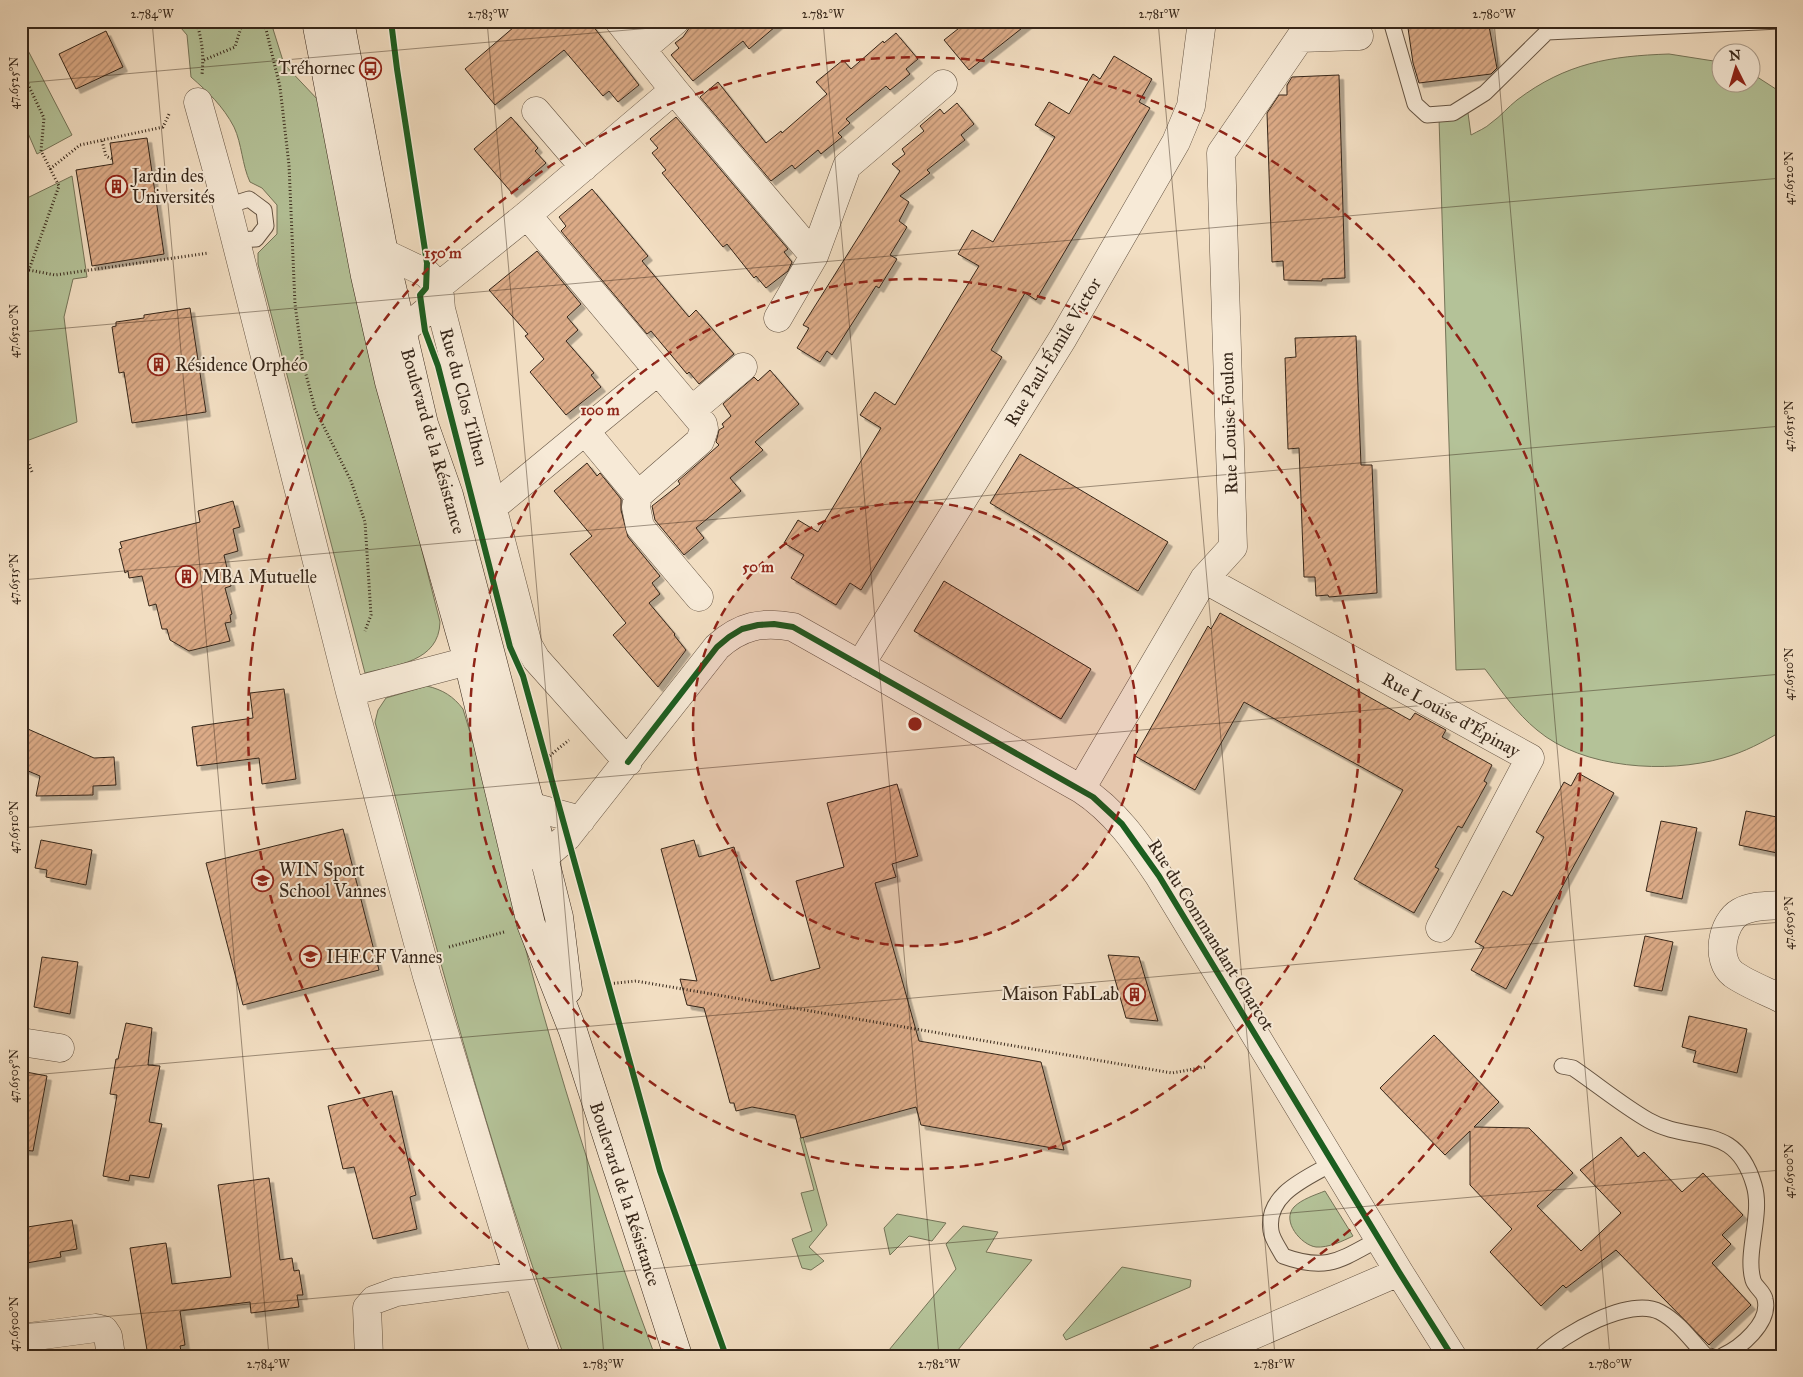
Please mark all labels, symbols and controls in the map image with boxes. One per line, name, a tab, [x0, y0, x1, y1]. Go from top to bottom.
text: 2.784°W	[130, 7, 174, 21]
text: 2.783°W	[467, 7, 509, 21]
text: 2.782°W	[802, 7, 845, 21]
text: 2.781°W	[1138, 7, 1180, 21]
text: 2.780°W	[1472, 7, 1516, 21]
north arrow	[1710, 42, 1760, 92]
text: N	[1728, 47, 1742, 65]
bus stop icon: Tréhornec	[359, 56, 383, 80]
text: 47.6525°N	[7, 57, 21, 109]
place label: Tréhornec	[278, 57, 355, 79]
text: 47.6520°N	[1782, 151, 1796, 205]
place label: Jardin des Universités	[130, 165, 215, 208]
building icon: Jardin des Universités	[104, 174, 128, 198]
text: 150 m	[424, 244, 462, 262]
street label: Rue Paul-Émile Victor	[998, 273, 1106, 430]
text: 47.6520°N	[7, 304, 21, 358]
street label: Rue du Clos Tilhen	[435, 326, 493, 469]
street label: Boulevard de la Résistance	[396, 345, 470, 537]
street label: Rue Louise Foulon	[1216, 351, 1242, 495]
building icon: Résidence Orphéo	[147, 353, 171, 377]
place label: Résidence Orphéo	[175, 354, 308, 376]
text: 47.6515°N	[1782, 400, 1796, 452]
text: 100 m	[580, 401, 620, 419]
text: 47.6515°N	[7, 553, 21, 605]
text: 50 m	[742, 558, 774, 576]
building icon: MBA Mutuelle	[174, 565, 198, 589]
place label: MBA Mutuelle	[202, 566, 317, 588]
text: 47.6510°N	[1782, 648, 1796, 700]
street label: Rue Louise d'Épinay	[1378, 666, 1525, 762]
centre of rings	[906, 715, 924, 733]
text: 47.6510°N	[7, 801, 21, 853]
street label: Rue du Commandant Charcot	[1143, 835, 1279, 1035]
place label: WIN Sport School Vannes	[279, 859, 386, 902]
school or university icon: WIN Sport School Vannes	[251, 868, 275, 892]
text: 47.6505°N	[1782, 896, 1796, 950]
school or university icon: IHECF Vannes	[298, 945, 322, 969]
place label: IHECF Vannes	[326, 946, 442, 968]
building icon: Maison FabLab	[1123, 982, 1147, 1006]
place label: Maison FabLab	[1001, 983, 1119, 1005]
text: 47.6505°N	[7, 1049, 21, 1103]
street label: Boulevard de la Résistance	[585, 1099, 665, 1289]
text: 47.6500°N	[1782, 1143, 1796, 1199]
text: 47.6500°N	[7, 1296, 21, 1352]
text: 2.784°W	[246, 1357, 290, 1371]
text: 2.783°W	[582, 1357, 624, 1371]
text: 2.782°W	[918, 1357, 961, 1371]
text: 2.781°W	[1253, 1357, 1295, 1371]
text: 2.780°W	[1588, 1357, 1632, 1371]

